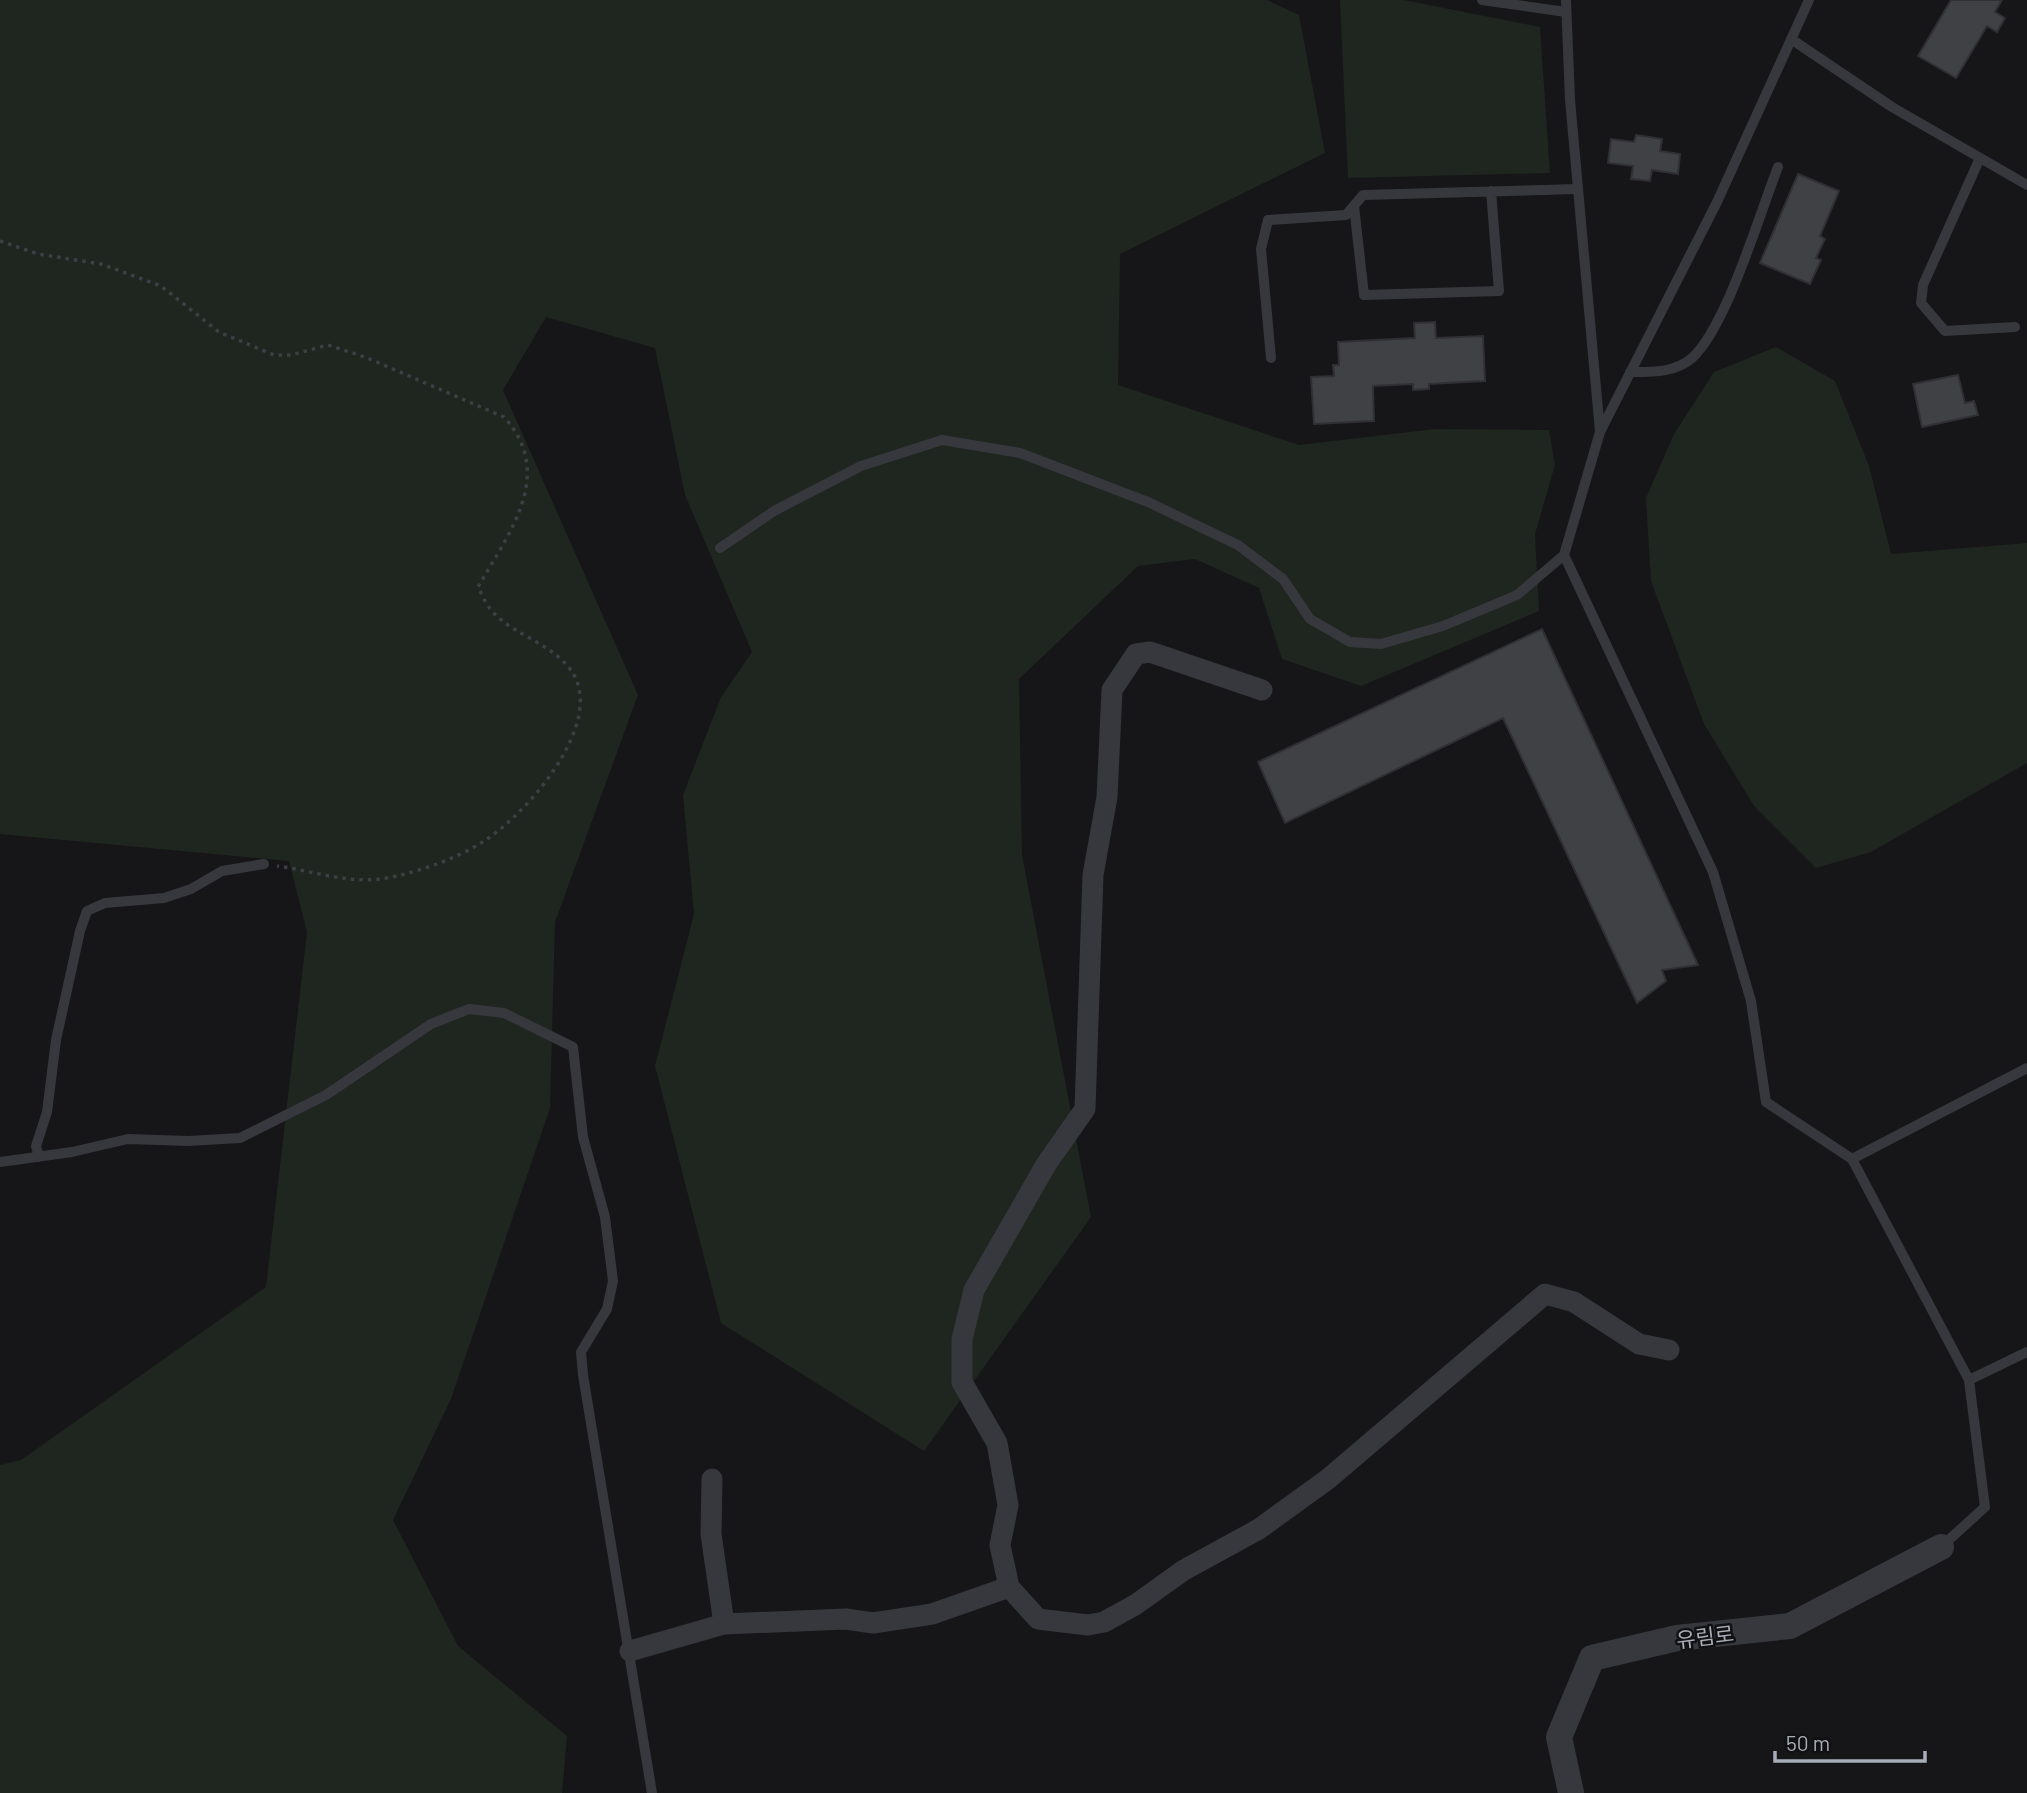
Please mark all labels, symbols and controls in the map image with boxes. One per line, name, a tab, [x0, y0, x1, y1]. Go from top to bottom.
street label: 유림로	[1675, 1620, 1735, 1652]
scale bar	[1775, 1720, 1926, 1764]
text: 50 m	[1786, 1730, 1830, 1755]

